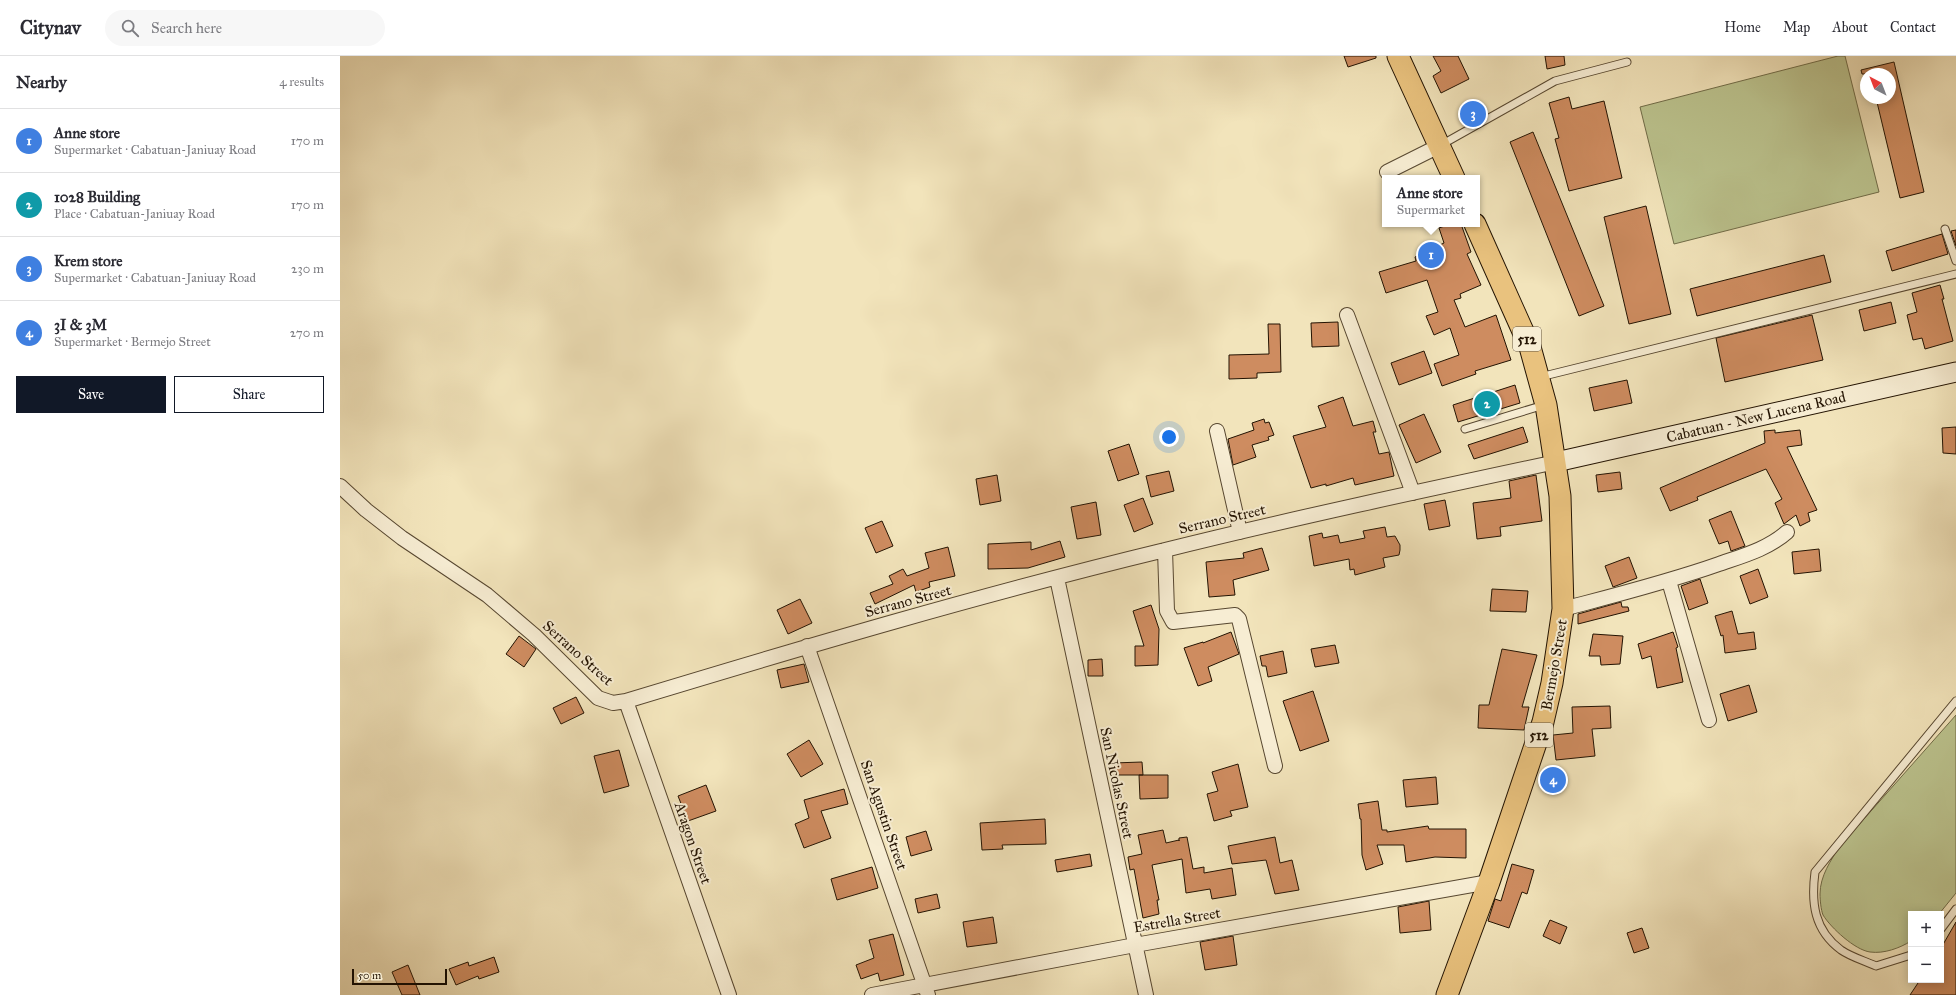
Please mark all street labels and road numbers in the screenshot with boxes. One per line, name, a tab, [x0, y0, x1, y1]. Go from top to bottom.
road number: 512	[1513, 327, 1541, 351]
street label: Cabatuan - New Lucena Road	[1665, 387, 1848, 446]
street label: Serrano Street	[1177, 500, 1268, 538]
street label: Serrano Street	[863, 581, 954, 621]
street label: Serrano Street	[539, 617, 618, 690]
street label: Bermejo Street	[1537, 617, 1571, 712]
road number: 512	[1525, 723, 1553, 747]
street label: San Nicolas Street	[1096, 726, 1138, 841]
street label: San Agustin Street	[857, 758, 911, 873]
street label: Aragon Street	[670, 799, 716, 887]
street label: Estrella Street	[1132, 903, 1223, 937]

